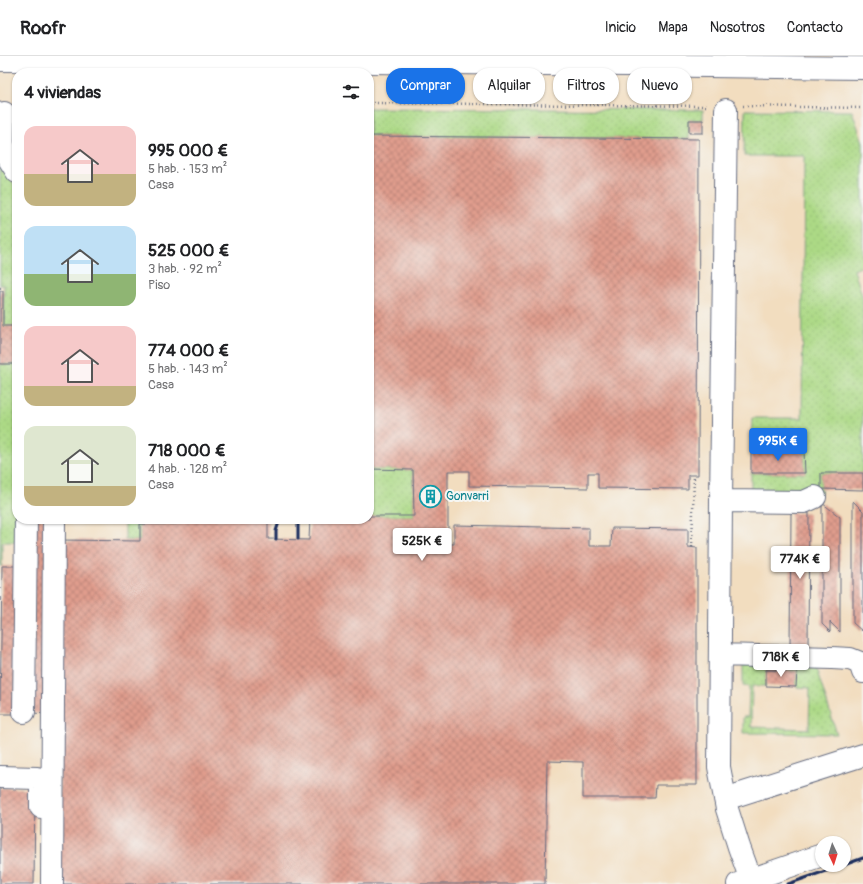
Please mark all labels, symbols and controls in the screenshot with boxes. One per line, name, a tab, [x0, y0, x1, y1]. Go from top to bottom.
text: Roofr	[20, 16, 66, 40]
text: Inicio	[605, 19, 636, 36]
text: Mapa	[658, 19, 688, 36]
text: Nosotros	[710, 19, 765, 36]
text: Contacto	[787, 19, 843, 36]
chip: Comprar	[386, 68, 465, 104]
chip: Alquilar	[473, 68, 545, 104]
chip: Filtros	[553, 68, 619, 104]
chip: Nuevo	[627, 68, 692, 104]
icon: filters	[340, 81, 362, 103]
text: 4 viviendas	[24, 82, 101, 103]
text: 995 000 €	[148, 140, 228, 161]
icon: home	[56, 142, 104, 190]
text: 5 hab. · 153 m²	[148, 161, 227, 177]
text: Casa	[148, 177, 174, 193]
text: 525 000 €	[148, 240, 229, 261]
icon: home	[56, 242, 104, 290]
text: 3 hab. · 92 m²	[148, 261, 222, 277]
text: Piso	[148, 277, 170, 293]
text: 774 000 €	[148, 340, 229, 361]
icon: home	[56, 342, 104, 390]
text: 5 hab. · 143 m²	[148, 361, 228, 377]
text: Casa	[148, 377, 174, 393]
pin: 995K €	[745, 428, 811, 462]
text: 995K €	[758, 433, 798, 449]
text: 718 000 €	[148, 440, 226, 461]
icon: home	[56, 442, 104, 490]
text: 4 hab. · 128 m²	[148, 461, 227, 477]
text: Casa	[148, 477, 174, 493]
building icon: Gonvarri	[418, 483, 444, 509]
place label: Gonvarri	[446, 489, 489, 504]
pin: 525K €	[389, 528, 455, 562]
text: 525K €	[402, 533, 442, 549]
pin: 774K €	[767, 546, 833, 580]
text: 774K €	[780, 551, 820, 567]
pin: 718K €	[748, 644, 814, 678]
text: 718K €	[762, 649, 800, 665]
north arrow	[815, 836, 851, 872]
map controls	[815, 836, 851, 872]

